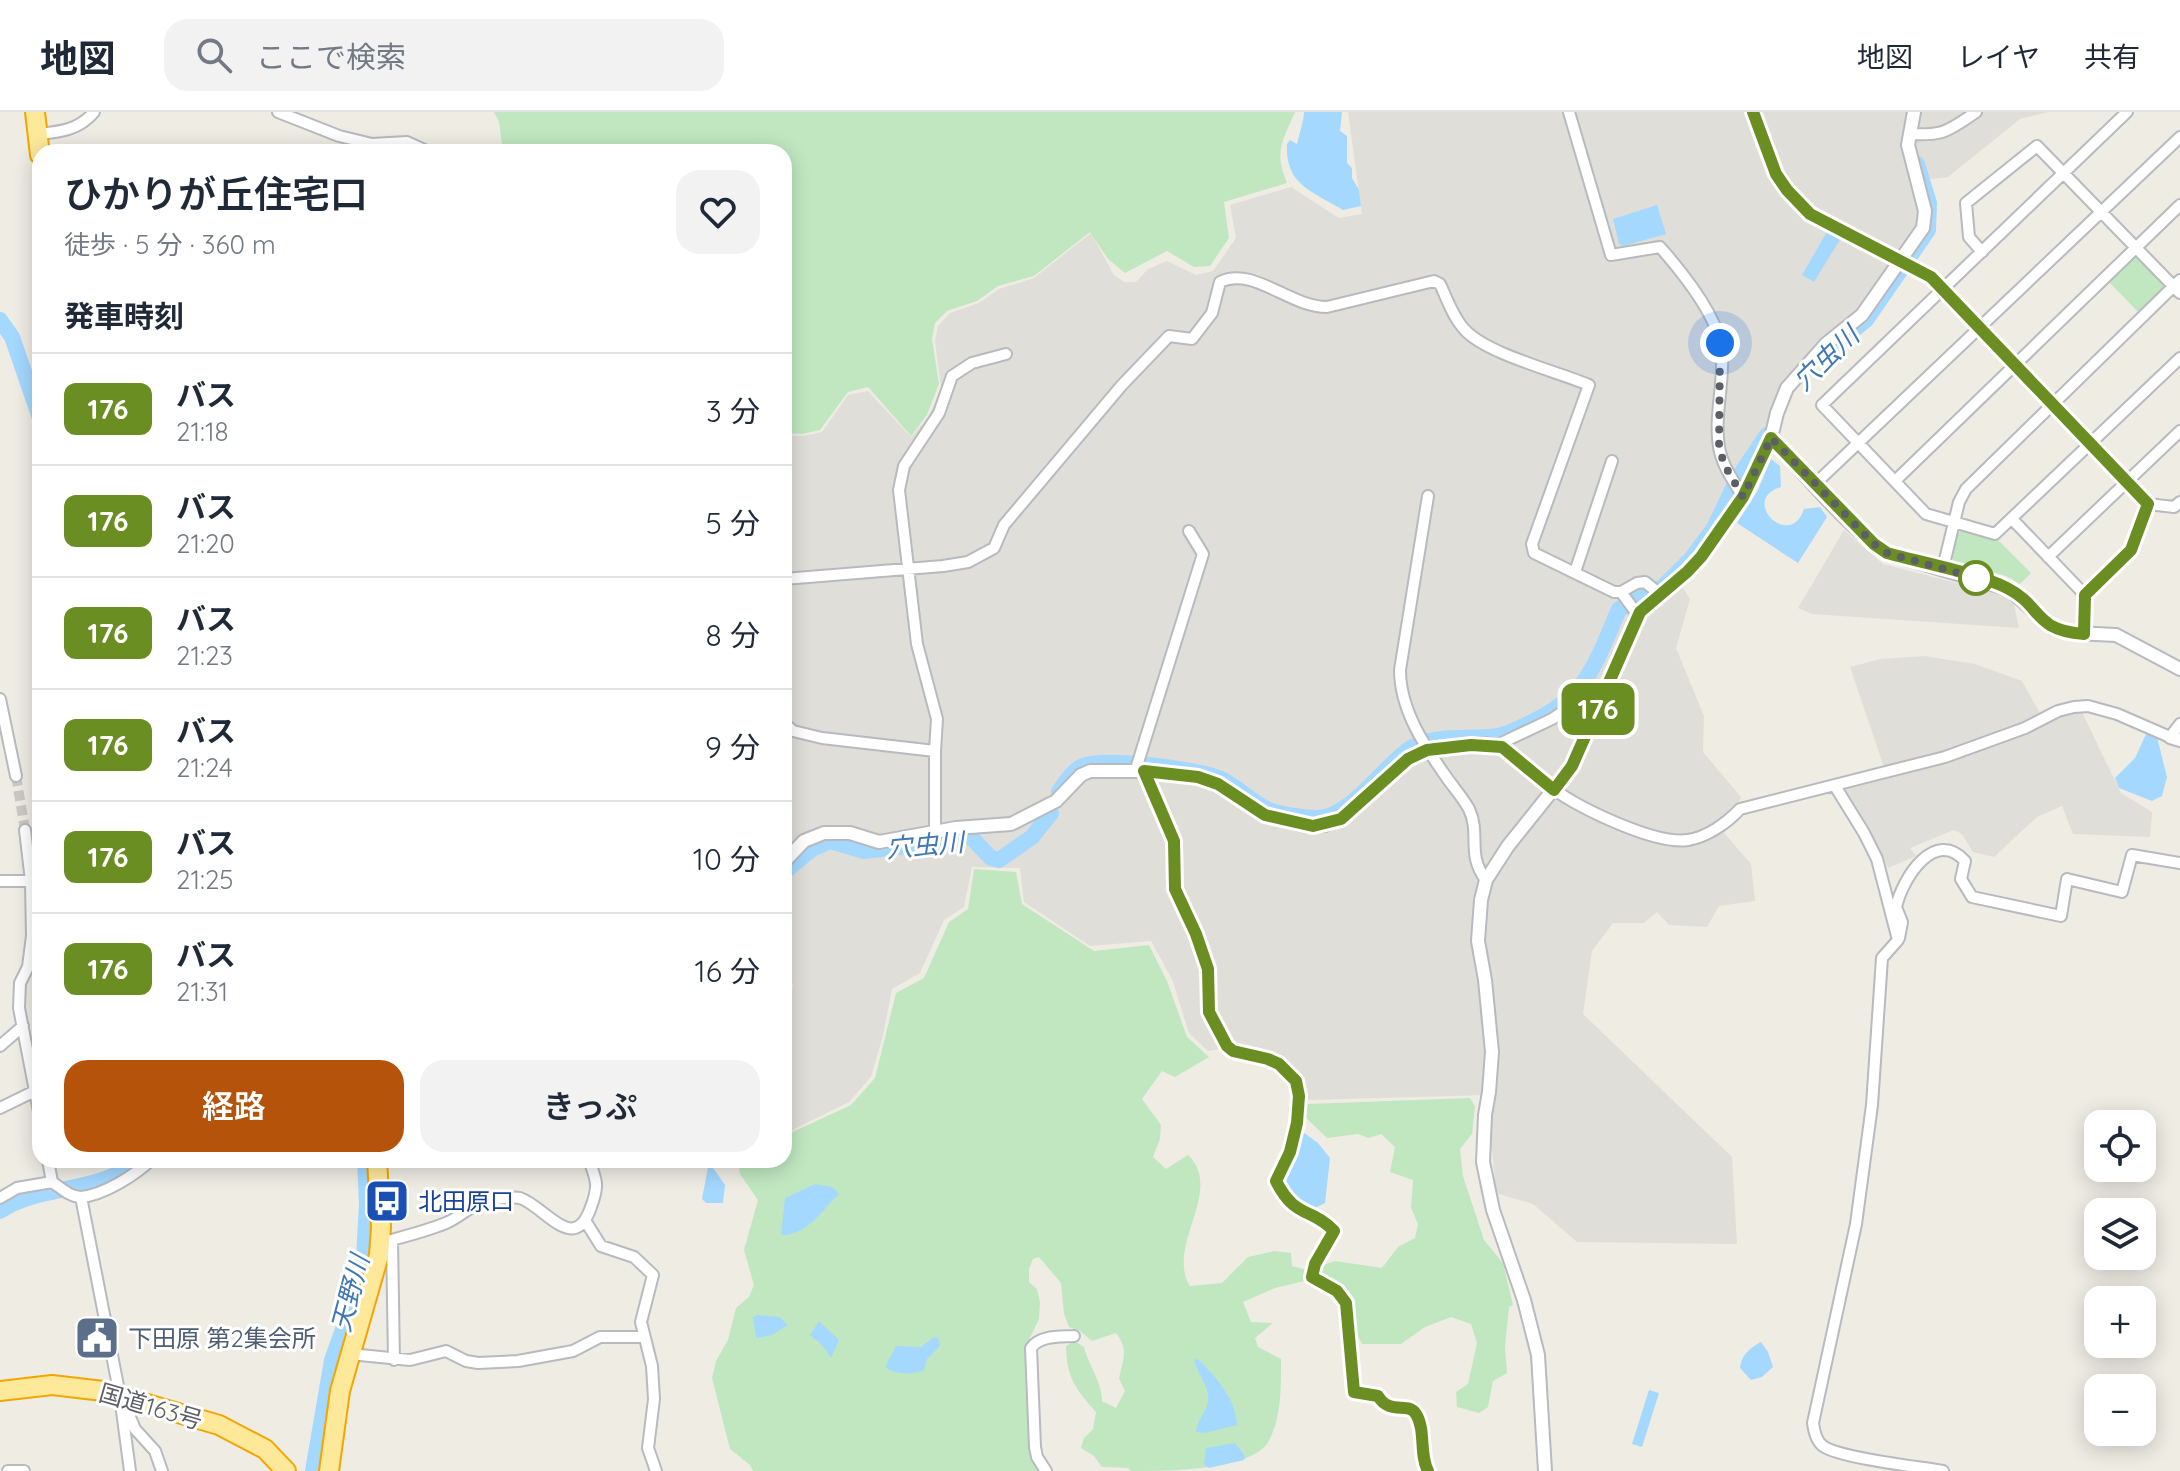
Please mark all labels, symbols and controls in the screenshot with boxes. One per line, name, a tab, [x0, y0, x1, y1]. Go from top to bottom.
search box	[164, 19, 724, 91]
icon: search	[192, 33, 236, 77]
text: 地図	[40, 34, 116, 82]
text: ここで検索	[256, 38, 406, 76]
text: 地図	[1857, 39, 1913, 74]
text: レイヤ	[1957, 39, 2040, 74]
text: 共有	[2084, 39, 2140, 74]
text: ひかりが丘住宅口	[64, 170, 368, 218]
button: heart	[676, 170, 760, 254]
text: 徒歩 · 5 分 · 360 m	[64, 228, 276, 261]
text: 発車時刻	[64, 297, 184, 335]
water label: 穴虫川	[1786, 317, 1868, 397]
your location	[1700, 323, 1740, 363]
text: バス	[176, 376, 236, 414]
text: 176	[88, 391, 128, 426]
text: 3 分	[706, 392, 760, 430]
text: 21:18	[176, 415, 229, 448]
text: バス	[176, 488, 236, 526]
text: 176	[88, 503, 128, 538]
text: 5 分	[705, 504, 760, 542]
text: 21:20	[176, 527, 235, 560]
unlabelled marker	[1959, 561, 1993, 595]
text: バス	[176, 600, 236, 638]
text: 176	[88, 615, 128, 650]
text: 8 分	[706, 616, 760, 654]
text: 21:23	[176, 639, 233, 672]
line badge: 176	[1552, 683, 1644, 735]
text: 176	[1578, 691, 1618, 726]
text: バス	[176, 712, 236, 750]
text: 176	[88, 727, 128, 762]
text: 9 分	[705, 728, 760, 766]
text: 21:24	[176, 751, 233, 784]
text: バス	[176, 824, 236, 862]
water label: 穴虫川	[885, 825, 968, 865]
text: 176	[88, 839, 128, 874]
text: 10 分	[693, 840, 760, 878]
text: 21:25	[176, 863, 233, 896]
text: バス	[176, 936, 236, 974]
text: 176	[88, 951, 128, 986]
text: 16 分	[695, 952, 760, 990]
text: 21:31	[176, 975, 228, 1008]
button: 経路	[64, 1060, 404, 1152]
button: きっぷ	[420, 1060, 760, 1152]
map controls	[2084, 1110, 2156, 1446]
button: locate	[2084, 1110, 2156, 1182]
bus stop icon: 北田原口	[363, 1177, 411, 1225]
place label: 北田原口	[418, 1186, 514, 1216]
button: layers	[2084, 1198, 2156, 1270]
water label: 天野川	[324, 1248, 377, 1335]
button: +	[2084, 1286, 2156, 1358]
public building icon: 下田原 第2集会所	[73, 1314, 121, 1362]
place label: 下田原 第2集会所	[128, 1323, 316, 1353]
button: −	[2084, 1374, 2156, 1446]
street label: 国道163号	[96, 1377, 206, 1435]

